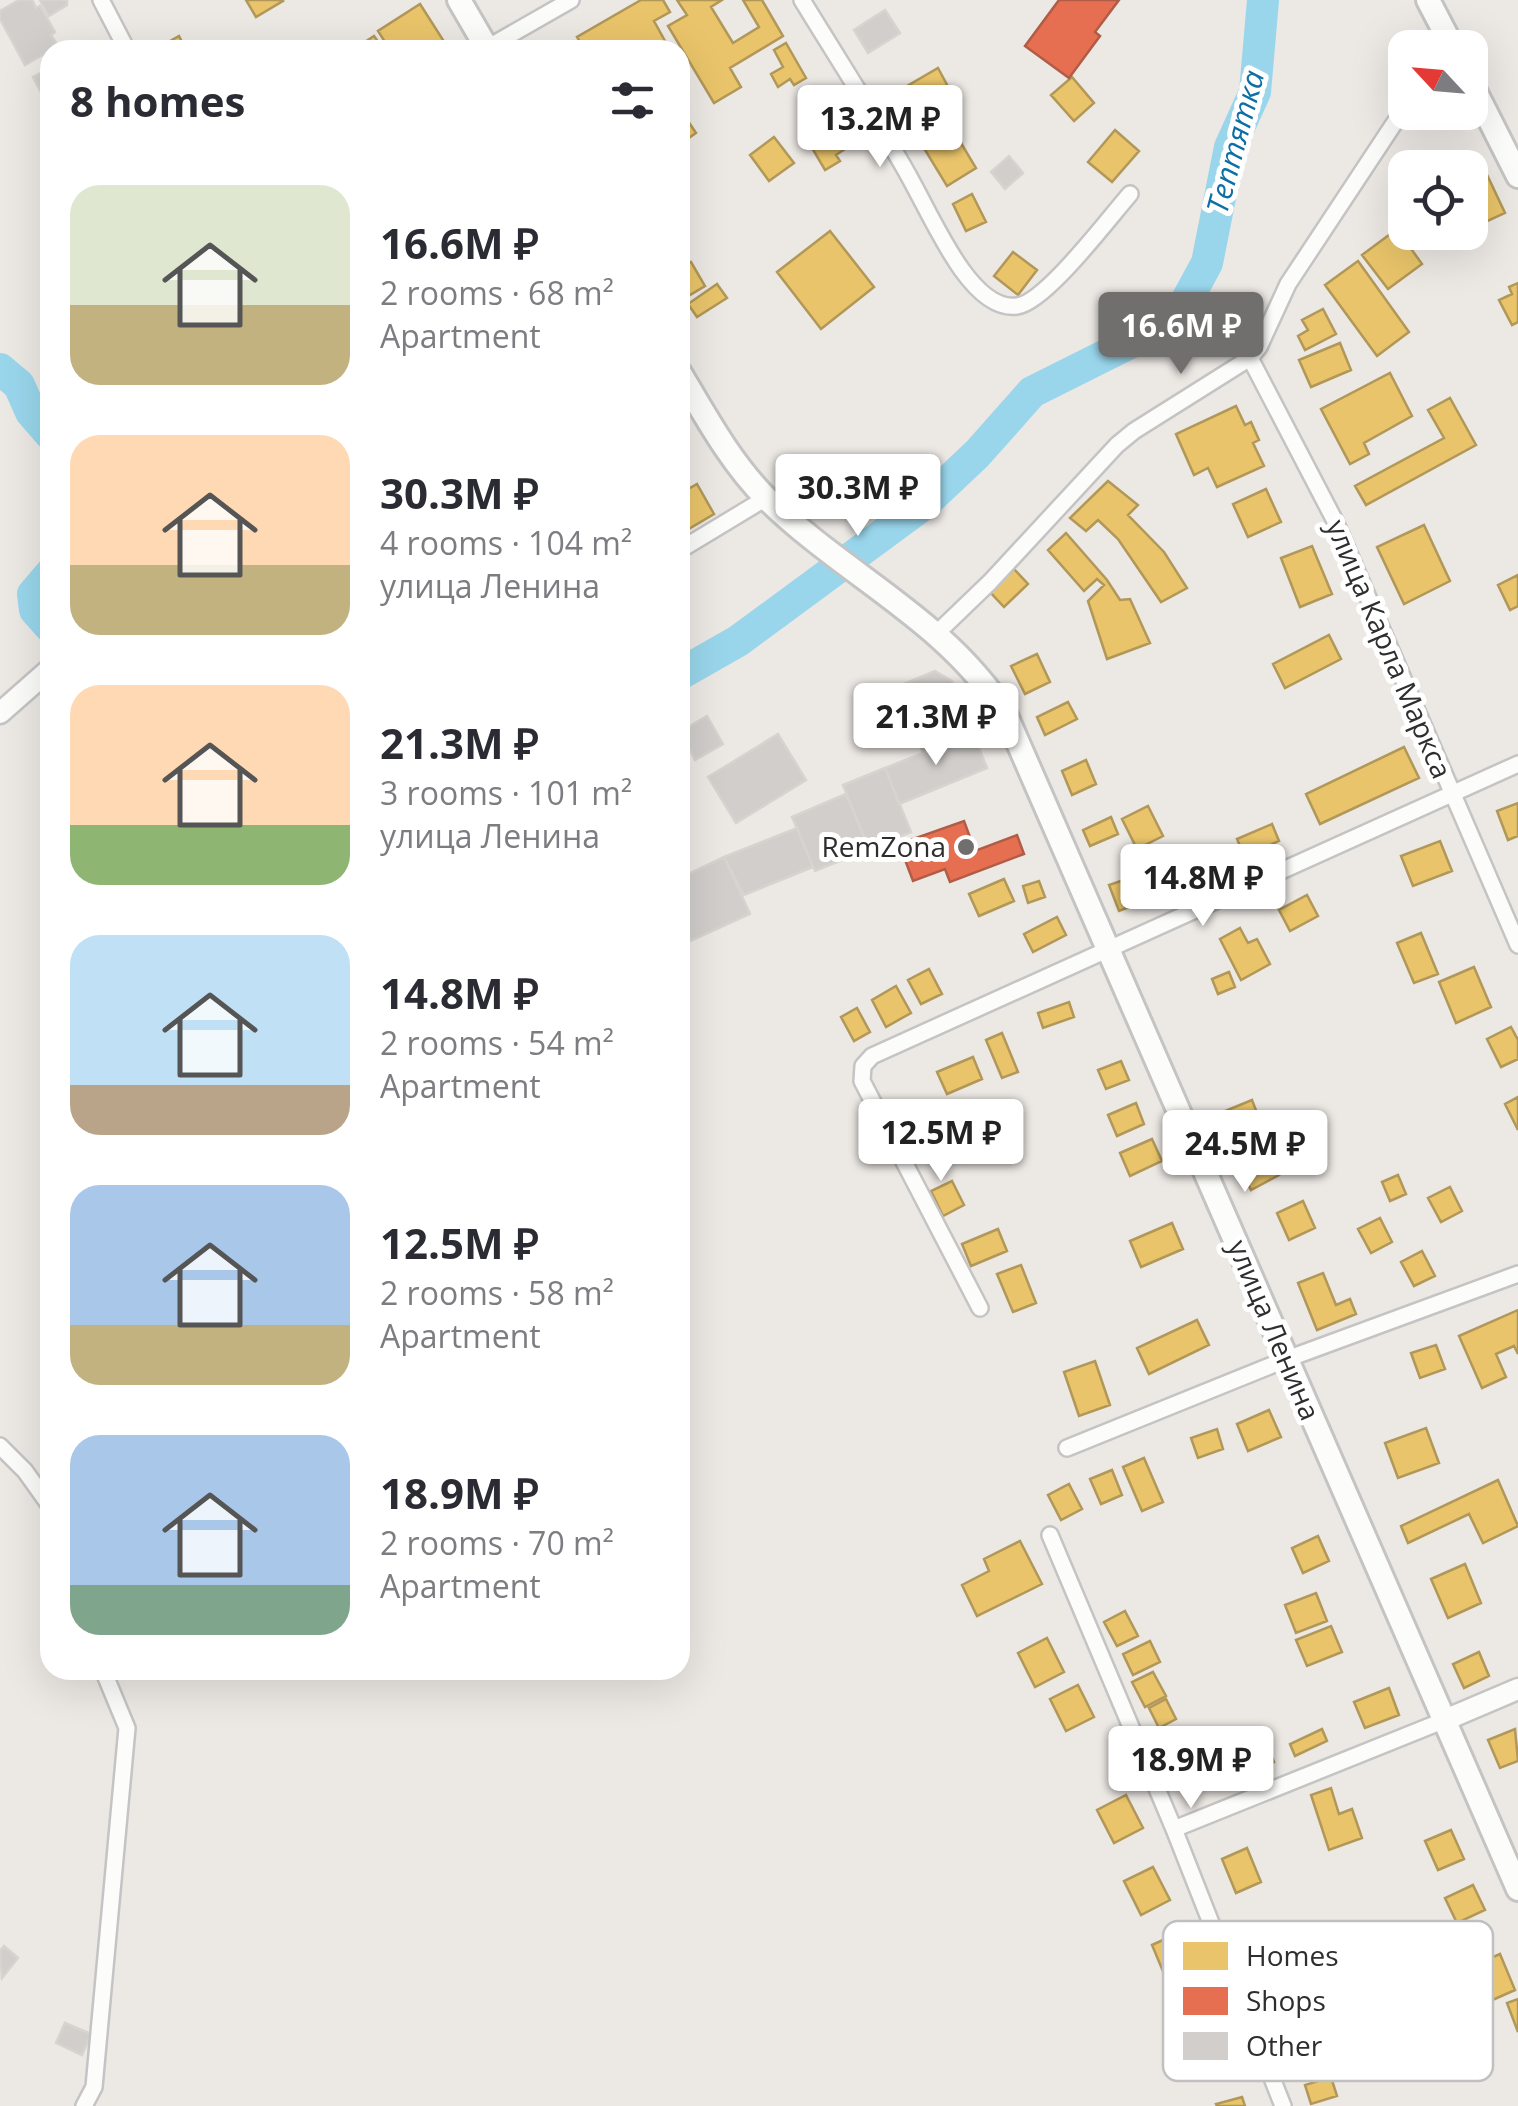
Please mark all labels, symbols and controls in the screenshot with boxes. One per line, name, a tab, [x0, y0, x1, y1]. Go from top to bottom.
north arrow	[1388, 30, 1488, 130]
map controls	[1388, 30, 1488, 250]
water label: Тептятка	[1196, 65, 1273, 218]
text: 8 homes	[70, 72, 245, 129]
icon: filters	[605, 73, 660, 128]
pin: 13.2M ₽	[788, 85, 972, 170]
text: 13.2M ₽	[819, 96, 941, 139]
button: locate	[1388, 150, 1488, 250]
text: 16.6M ₽	[380, 214, 539, 271]
icon: home	[150, 225, 270, 345]
text: 2 rooms · 68 m²	[380, 271, 614, 314]
pin: 16.6M ₽	[1089, 292, 1273, 377]
text: 16.6M ₽	[1120, 303, 1242, 346]
text: Apartment	[380, 314, 541, 357]
pin: 30.3M ₽	[766, 454, 950, 539]
text: 30.3M ₽	[380, 464, 539, 521]
text: 30.3M ₽	[797, 465, 919, 508]
icon: home	[150, 475, 270, 595]
street label: улица Карла Маркса	[1318, 513, 1462, 784]
text: 4 rooms · 104 m²	[380, 521, 632, 564]
text: улица Ленина	[380, 564, 600, 607]
pin: 21.3M ₽	[844, 683, 1028, 768]
text: 21.3M ₽	[875, 694, 997, 737]
text: 21.3M ₽	[380, 714, 539, 771]
icon: home	[150, 725, 270, 845]
text: 3 rooms · 101 m²	[380, 771, 632, 814]
text: улица Ленина	[380, 814, 600, 857]
place label: RemZona	[821, 827, 946, 865]
marker: RemZona	[955, 836, 977, 858]
pin: 14.8M ₽	[1111, 844, 1295, 929]
text: 14.8M ₽	[1142, 855, 1264, 898]
text: 14.8M ₽	[380, 964, 539, 1021]
icon: home	[150, 975, 270, 1095]
text: 2 rooms · 54 m²	[380, 1021, 614, 1064]
text: Apartment	[380, 1064, 541, 1107]
pin: 12.5M ₽	[849, 1099, 1033, 1184]
text: 12.5M ₽	[880, 1110, 1002, 1153]
pin: 24.5M ₽	[1153, 1110, 1337, 1195]
text: 24.5M ₽	[1184, 1121, 1306, 1164]
text: 12.5M ₽	[380, 1214, 539, 1271]
icon: home	[150, 1225, 270, 1345]
street label: улица Ленина	[1220, 1234, 1330, 1426]
text: 2 rooms · 58 m²	[380, 1271, 614, 1314]
text: Apartment	[380, 1314, 541, 1357]
text: 18.9M ₽	[380, 1464, 539, 1521]
icon: home	[150, 1475, 270, 1595]
text: 2 rooms · 70 m²	[380, 1521, 614, 1564]
text: Apartment	[380, 1564, 541, 1607]
pin: 18.9M ₽	[1099, 1726, 1283, 1811]
text: 18.9M ₽	[1130, 1737, 1252, 1780]
legend	[1163, 1921, 1493, 2081]
text: Homes	[1246, 1936, 1338, 1974]
text: Shops	[1246, 1981, 1326, 2019]
text: Other	[1246, 2026, 1323, 2064]

